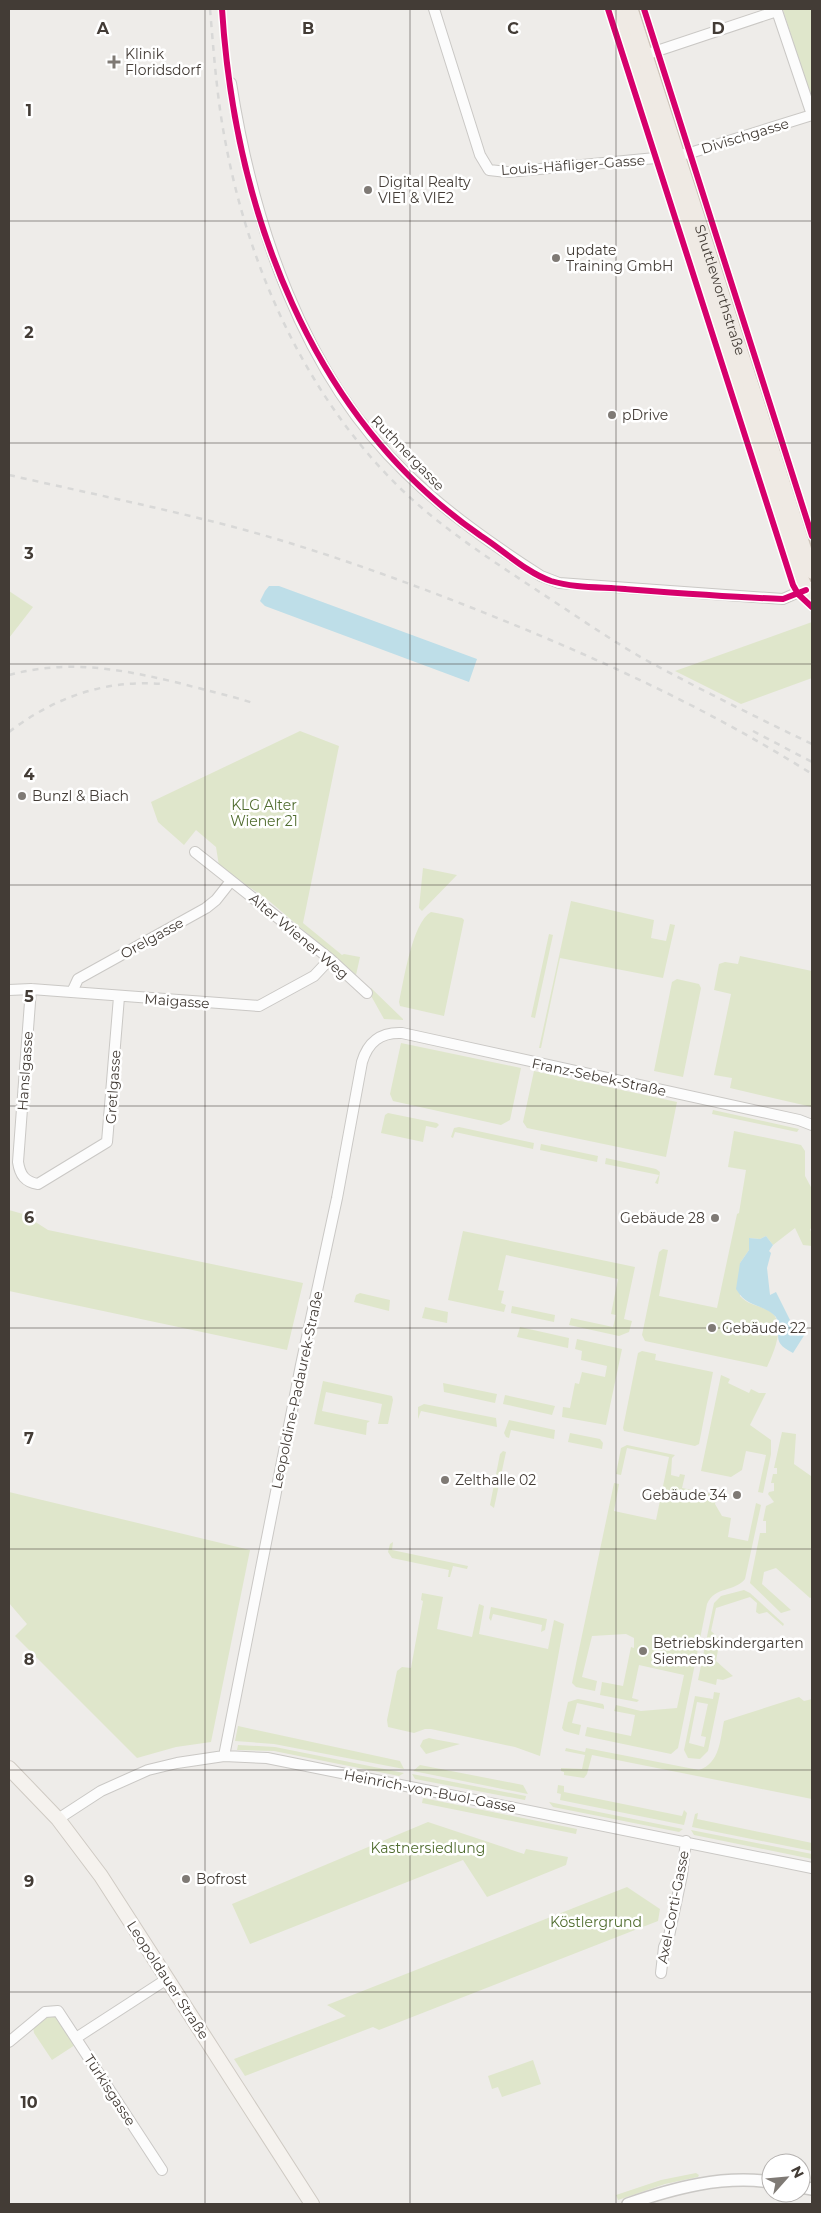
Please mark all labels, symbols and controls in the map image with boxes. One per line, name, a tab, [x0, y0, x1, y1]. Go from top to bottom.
text: A	[96, 19, 110, 38]
text: B	[302, 19, 314, 38]
text: C	[507, 19, 519, 38]
text: D	[711, 19, 725, 38]
place label: Klinik Floridsdorf	[125, 45, 202, 79]
marker: Klinik Floridsdorf	[107, 55, 121, 69]
text: 1	[26, 101, 32, 120]
street label: Divischgasse	[699, 114, 791, 158]
street label: Louis-Häfliger-Gasse	[500, 151, 646, 179]
place label: Digital Realty VIE1 & VIE2	[378, 173, 471, 207]
marker: Digital Realty VIE1 & VIE2	[362, 184, 374, 196]
street label: Shuttleworthstraße	[691, 222, 750, 358]
place label: update Training GmbH	[566, 241, 673, 275]
marker: update Training GmbH	[550, 252, 562, 264]
text: 2	[24, 323, 34, 342]
place label: pDrive	[622, 406, 668, 424]
marker: pDrive	[606, 409, 618, 421]
street label: Ruthnergasse	[367, 411, 449, 495]
text: 3	[23, 544, 34, 563]
text: 4	[23, 765, 35, 784]
place label: Bunzl & Biach	[32, 787, 129, 805]
marker: Bunzl & Biach	[16, 790, 28, 802]
park label: KLG Alter Wiener 21	[230, 796, 298, 830]
street label: Alter Wiener Weg	[246, 889, 352, 983]
street label: Orelgasse	[117, 913, 187, 963]
text: 5	[24, 987, 34, 1006]
street label: Maigasse	[144, 990, 210, 1012]
street label: Hanslgasse	[13, 1031, 37, 1111]
street label: Gretlgasse	[101, 1049, 125, 1125]
street label: Franz-Sebek-Straße	[530, 1054, 668, 1100]
text: 6	[24, 1208, 34, 1227]
place label: Gebäude 28	[620, 1209, 705, 1227]
marker: Gebäude 28	[709, 1212, 721, 1224]
street label: Leopoldine-Padaurek-Straße	[267, 1289, 327, 1491]
place label: Gebäude 22	[722, 1319, 806, 1337]
marker: Gebäude 22	[706, 1322, 718, 1334]
text: 7	[24, 1429, 34, 1448]
place label: Zelthalle 02	[455, 1471, 536, 1489]
marker: Zelthalle 02	[439, 1474, 451, 1486]
place label: Gebäude 34	[642, 1486, 728, 1504]
marker: Gebäude 34	[731, 1489, 743, 1501]
place label: Betriebskindergarten Siemens	[653, 1634, 804, 1668]
marker: Betriebskindergarten Siemens	[637, 1645, 649, 1657]
text: 8	[24, 1650, 34, 1669]
street label: Heinrich-von-Buol-Gasse	[342, 1765, 518, 1817]
park label: Kastnersiedlung	[371, 1839, 485, 1857]
street label: Axel-Corti-Gasse	[653, 1849, 693, 1965]
place label: Bofrost	[196, 1870, 247, 1888]
text: 9	[24, 1872, 34, 1891]
marker: Bofrost	[180, 1873, 192, 1885]
park label: Köstlergrund	[550, 1913, 642, 1931]
street label: Leopoldauer Straße	[123, 1917, 213, 2043]
street label: Türkisgasse	[80, 2051, 140, 2129]
text: 10	[20, 2093, 38, 2112]
north arrow	[761, 2153, 811, 2203]
text: N	[787, 2163, 808, 2181]

